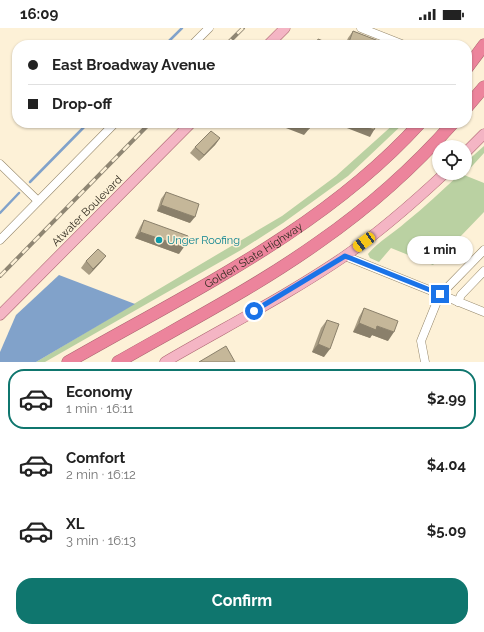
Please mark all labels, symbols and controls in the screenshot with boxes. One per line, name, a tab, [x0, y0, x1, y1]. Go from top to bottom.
text: 16:09	[20, 5, 58, 23]
text: East Broadway Avenue	[52, 56, 215, 74]
text: Drop-off	[52, 95, 112, 113]
map controls	[432, 140, 472, 180]
button: locate	[432, 140, 472, 180]
street label: Atwater Boulevard	[49, 173, 125, 249]
street label: Golden State Highway	[202, 220, 305, 291]
car	[351, 230, 377, 254]
place label: Unger Roofing	[167, 234, 240, 247]
marker: Unger Roofing	[154, 235, 164, 245]
callout: 1 min	[407, 236, 473, 264]
text: 1 min	[424, 242, 456, 257]
route end	[431, 285, 449, 303]
route start	[245, 302, 263, 320]
icon: car	[18, 381, 54, 417]
text: Economy	[66, 383, 133, 401]
text: $2.99	[427, 390, 466, 408]
text: 1 min · 16:11	[66, 401, 133, 416]
icon: car	[18, 447, 54, 483]
text: Comfort	[66, 449, 125, 467]
text: $4.04	[427, 456, 466, 474]
text: 2 min · 16:12	[66, 467, 136, 482]
icon: car	[18, 513, 54, 549]
text: XL	[66, 515, 84, 533]
text: $5.09	[427, 522, 466, 540]
text: 3 min · 16:13	[66, 533, 136, 548]
button: Confirm	[16, 578, 468, 624]

